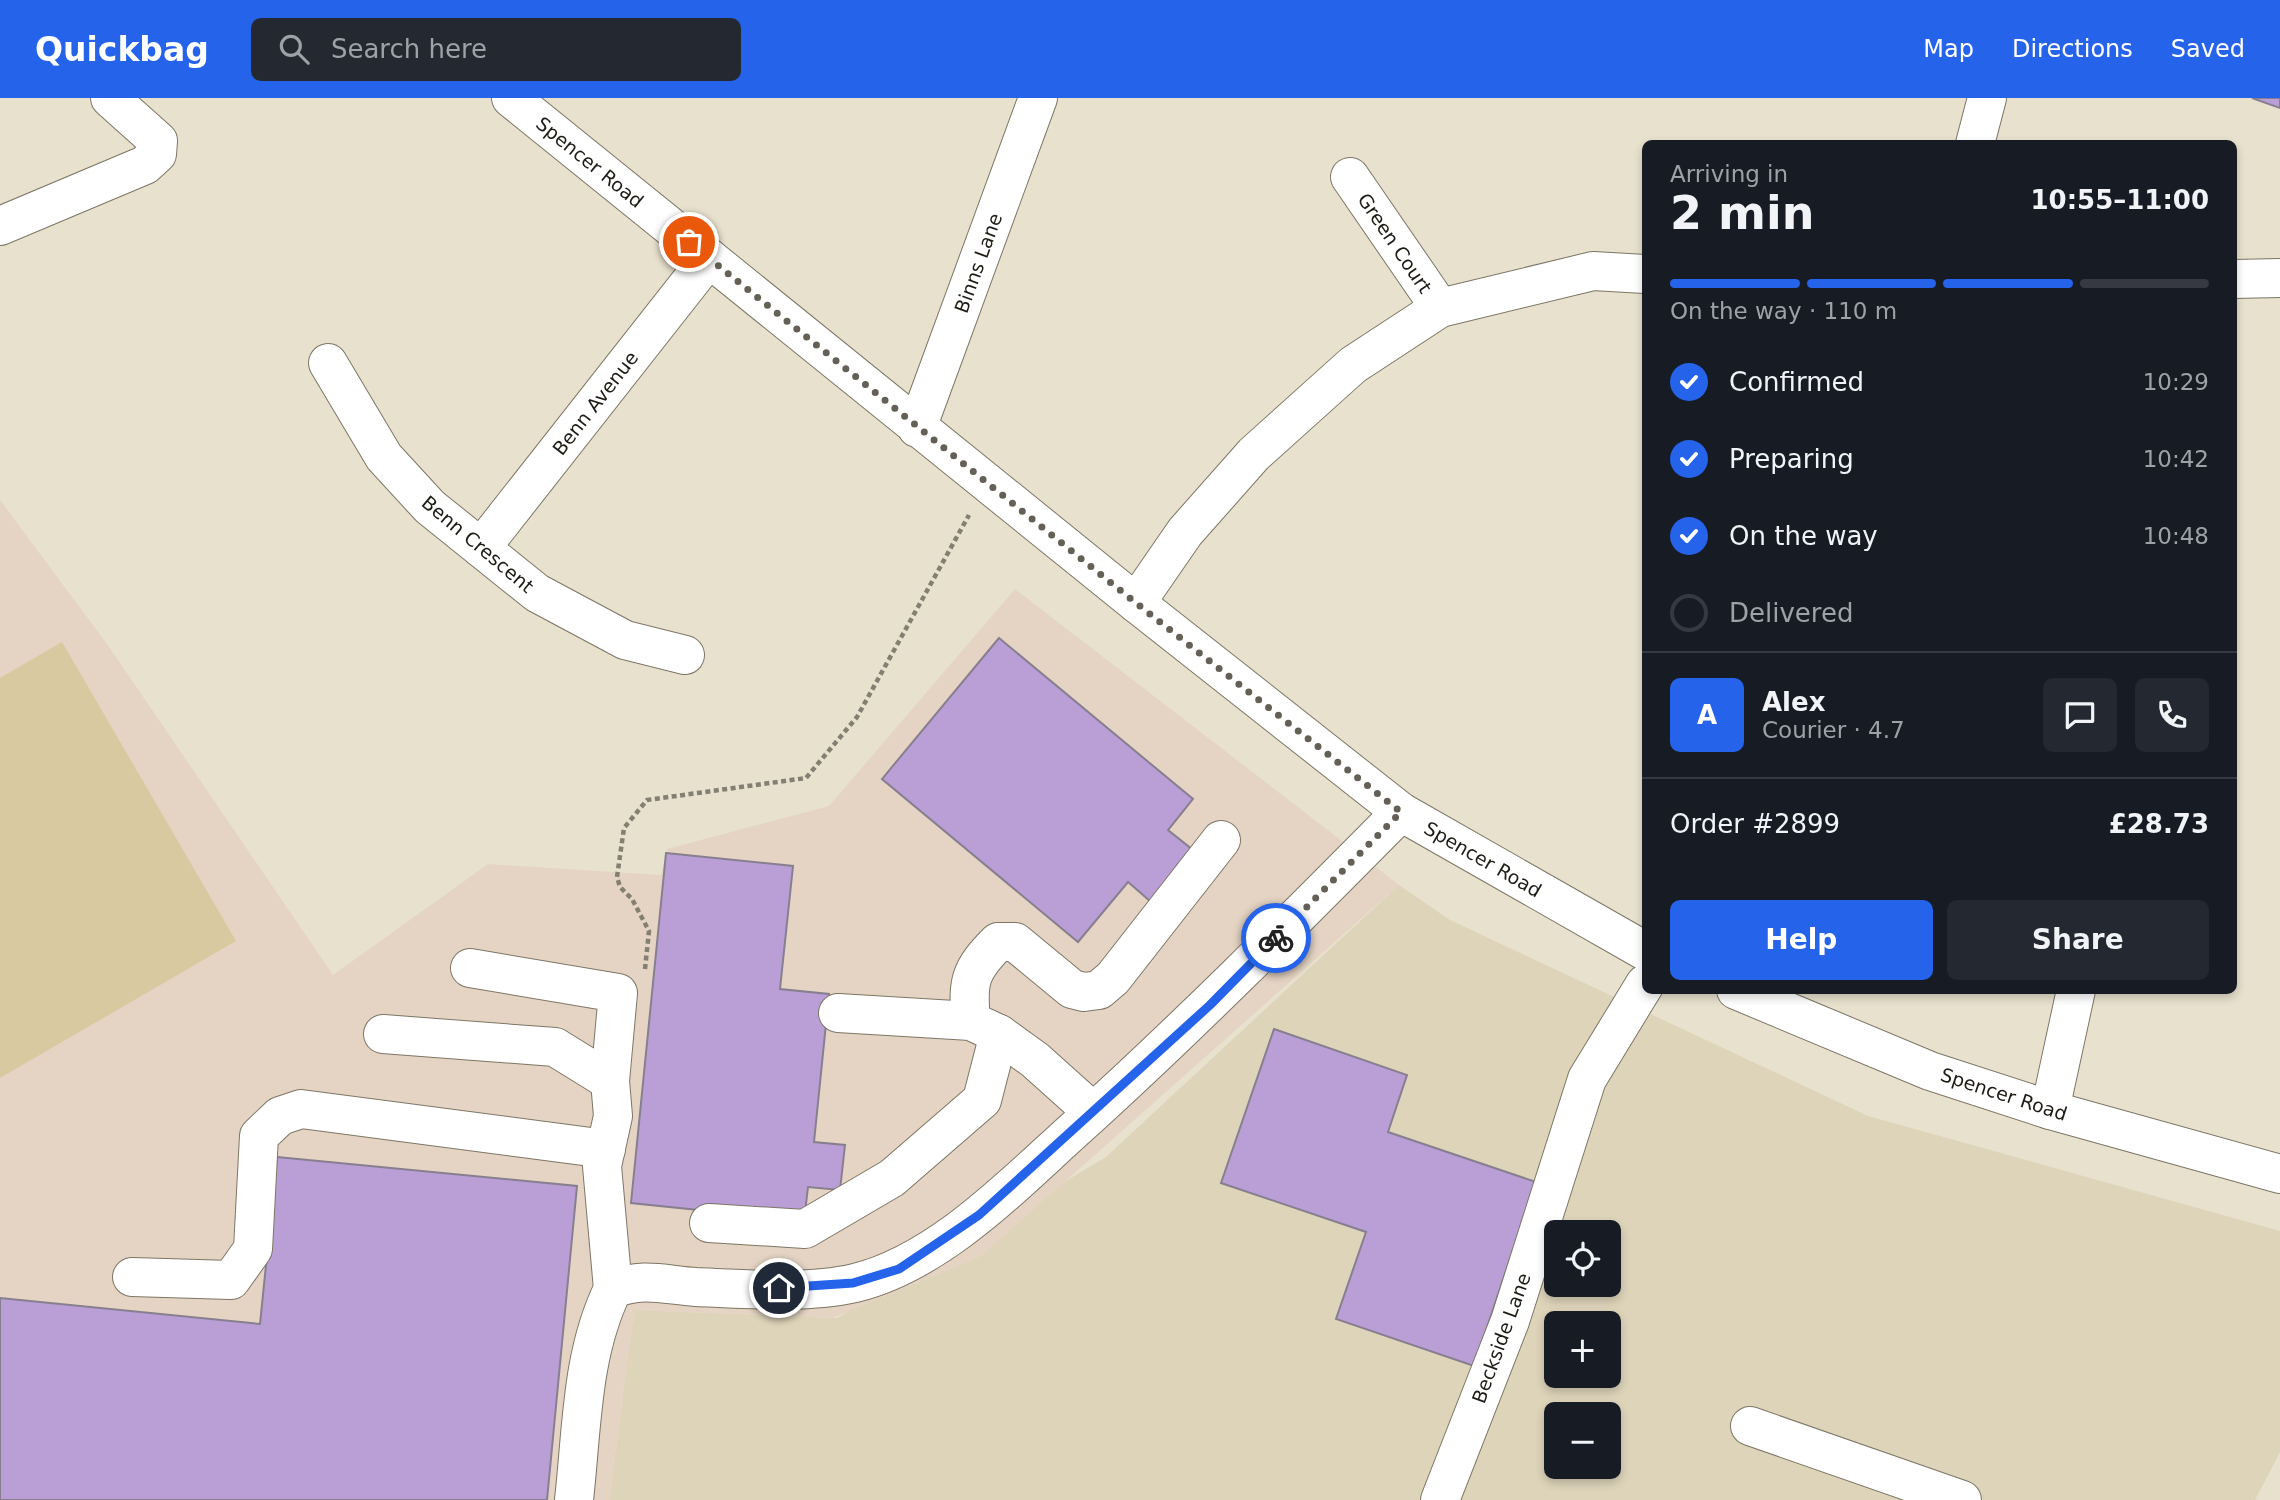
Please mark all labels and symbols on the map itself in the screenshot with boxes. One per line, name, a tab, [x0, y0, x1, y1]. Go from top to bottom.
street label: Spencer Road	[532, 112, 648, 212]
street label: Green Court	[1354, 189, 1436, 297]
street label: Binns Lane	[950, 210, 1006, 316]
pin	[659, 212, 719, 272]
street label: Benn Avenue	[548, 347, 642, 459]
street label: Benn Crescent	[418, 491, 538, 597]
street label: Spencer Road	[1421, 817, 1545, 901]
courier	[1241, 903, 1311, 973]
street label: Spencer Road	[1938, 1063, 2070, 1125]
pin	[749, 1258, 809, 1318]
street label: Beckside Lane	[1467, 1270, 1535, 1406]

